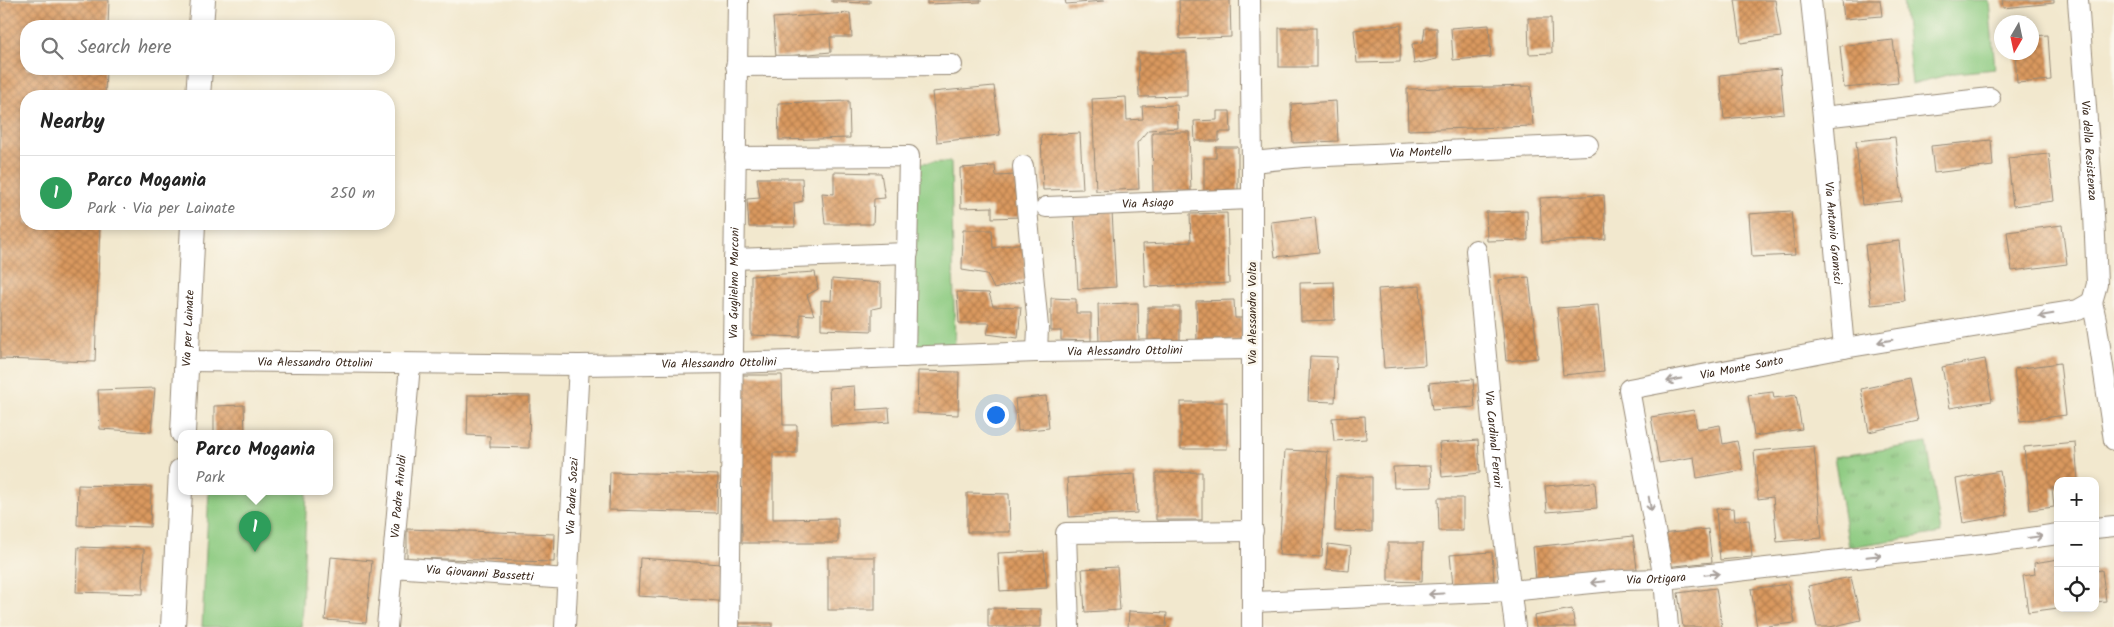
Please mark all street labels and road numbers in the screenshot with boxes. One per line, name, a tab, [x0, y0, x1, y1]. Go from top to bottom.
street label: Via della Resistenza	[2076, 100, 2102, 202]
street label: Via Montello	[1389, 142, 1452, 163]
street label: Via Antonio Gramsci	[1819, 181, 1847, 286]
street label: Via Asiago	[1122, 193, 1174, 214]
street label: Via Guglielmo Marconi	[724, 226, 745, 339]
street label: Via Alessandro Volta	[1243, 261, 1262, 364]
street label: Via per Lainate	[177, 289, 200, 367]
street label: Via Alessandro Ottolini	[1067, 341, 1184, 362]
street label: Via Monte Santo	[1698, 351, 1785, 385]
street label: Via Alessandro Ottolini	[661, 352, 778, 374]
street label: Via Alessandro Ottolini	[257, 353, 374, 373]
street label: Via Cardinal Ferrari	[1479, 390, 1507, 490]
street label: Via Padre Airoldi	[386, 453, 412, 539]
street label: Via Padre Sozzi	[561, 456, 584, 535]
street label: Via Giovanni Bassetti	[425, 560, 535, 587]
street label: Via Ortigara	[1626, 568, 1687, 590]

